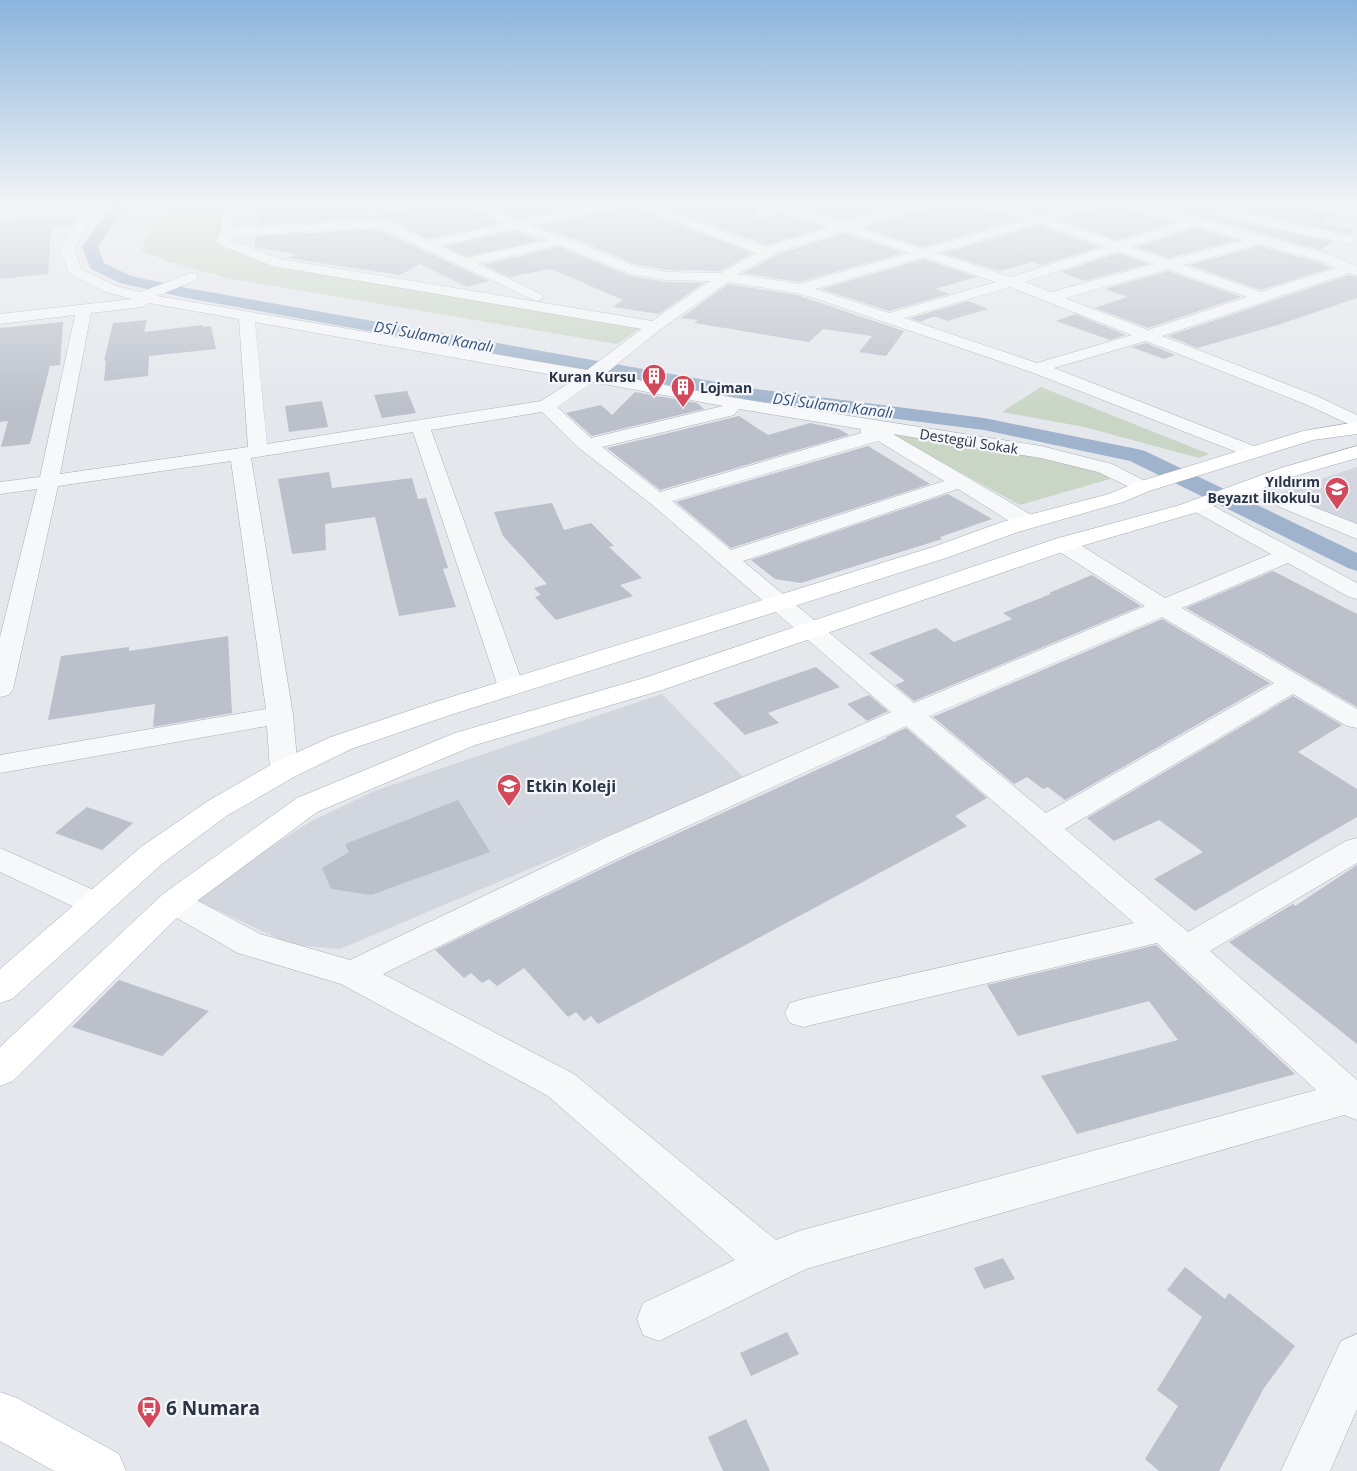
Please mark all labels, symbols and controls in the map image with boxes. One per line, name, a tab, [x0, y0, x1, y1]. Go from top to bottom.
water label: DSİ Sulama Kanalı	[373, 316, 496, 356]
building icon: Kuran Kursu	[641, 363, 667, 397]
place label: Kuran Kursu	[549, 367, 636, 386]
building icon: Lojman	[670, 374, 696, 408]
place label: Lojman	[700, 378, 752, 397]
water label: DSİ Sulama Kanalı	[772, 388, 894, 422]
street label: Destegül Sokak	[918, 424, 1020, 458]
place label: Yıldırım Beyazıt İlkokulu	[1207, 472, 1320, 507]
school or university icon: Yıldırım Beyazıt İlkokulu	[1324, 476, 1350, 510]
school or university icon: Etkin Koleji	[496, 773, 522, 807]
place label: Etkin Koleji	[526, 775, 616, 797]
bus stop icon: 6 Numara	[136, 1395, 162, 1429]
place label: 6 Numara	[166, 1395, 260, 1421]

